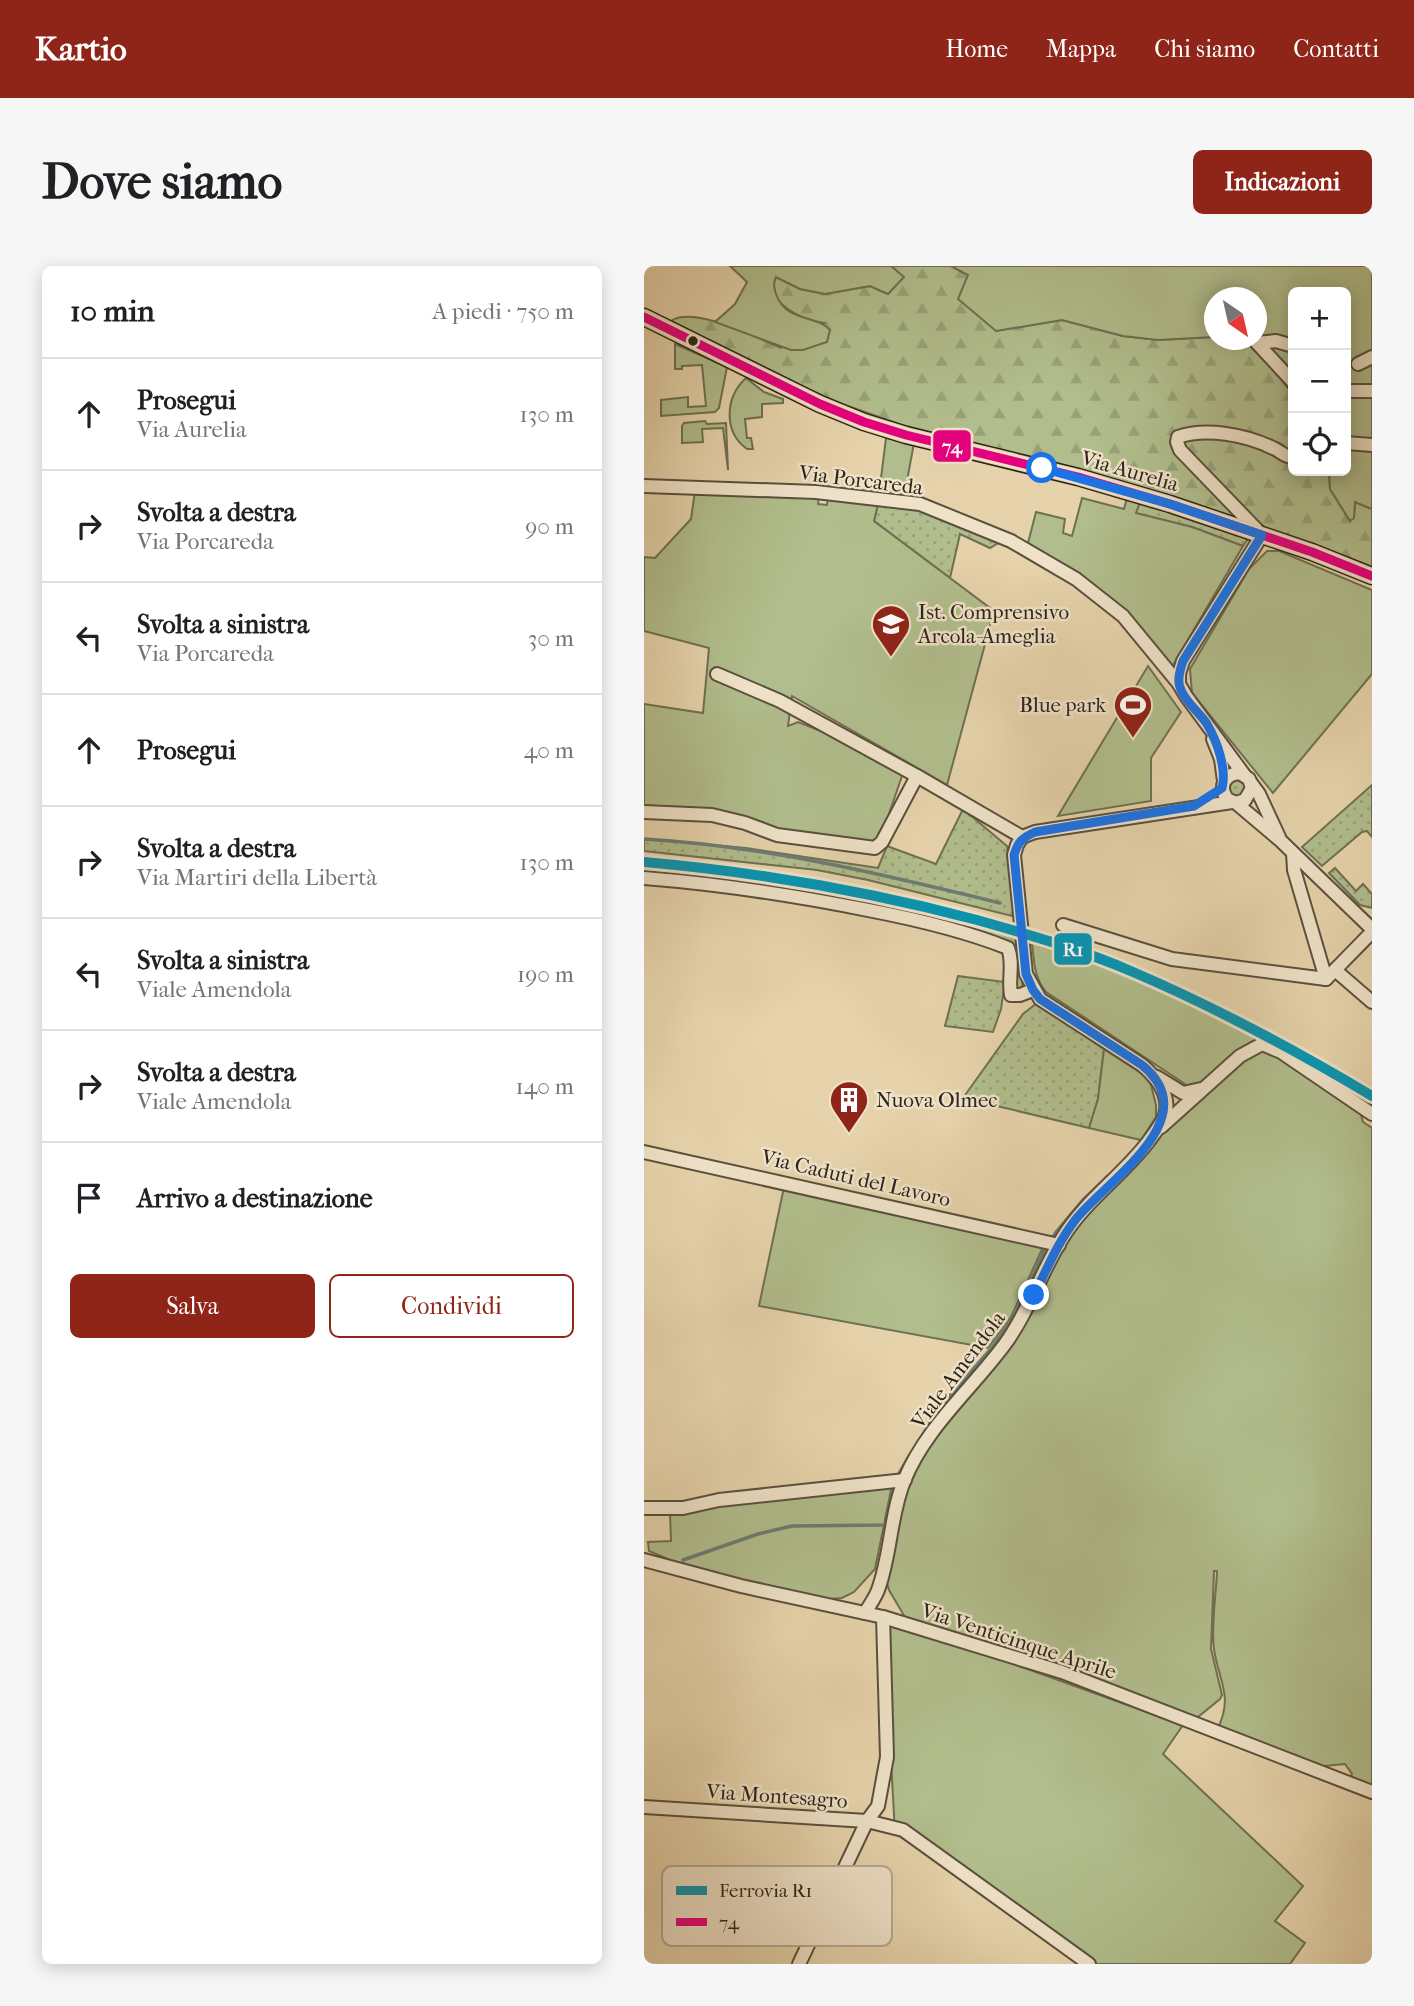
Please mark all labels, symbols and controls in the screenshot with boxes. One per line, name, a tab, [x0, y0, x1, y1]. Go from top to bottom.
text: Kartio	[35, 30, 127, 69]
text: Home	[946, 35, 1008, 63]
text: Mappa	[1046, 35, 1116, 63]
text: Chi siamo	[1154, 35, 1255, 63]
text: Contatti	[1293, 35, 1379, 63]
button: Indicazioni	[1193, 150, 1372, 214]
text: Dove siamo	[42, 153, 282, 211]
north arrow	[1204, 287, 1267, 350]
map controls	[1288, 287, 1351, 476]
button: +	[1288, 287, 1351, 350]
text: 10 min	[70, 294, 155, 329]
text: A piedi · 750 m	[432, 298, 574, 325]
unlabelled marker	[686, 334, 700, 348]
button: −	[1288, 350, 1351, 413]
text: Prosegui	[137, 385, 236, 416]
icon: ahead	[70, 395, 108, 433]
text: 130 m	[520, 401, 574, 428]
button: locate	[1288, 413, 1351, 476]
text: Via Aurelia	[137, 416, 247, 443]
line badge: 74	[932, 429, 972, 463]
text: 74	[941, 436, 963, 458]
street label: Via Aurelia	[1078, 445, 1182, 496]
route start	[1026, 452, 1057, 483]
street label: Via Porcareda	[797, 460, 925, 500]
text: Svolta a destra	[137, 497, 296, 528]
icon: right	[70, 507, 108, 545]
text: 90 m	[525, 513, 574, 540]
text: Via Porcareda	[137, 528, 274, 555]
place label: Ist. Comprensivo Arcola-Ameglia	[917, 600, 1069, 648]
school or university icon: Ist. Comprensivo Arcola-Ameglia	[870, 603, 912, 658]
text: Svolta a sinistra	[137, 609, 309, 640]
icon: left	[70, 619, 108, 657]
text: 30 m	[528, 625, 574, 652]
text: Via Porcareda	[137, 640, 274, 667]
sports icon: Blue park	[1112, 684, 1154, 739]
place label: Blue park	[1019, 693, 1106, 717]
icon: ahead	[70, 731, 108, 769]
text: Prosegui	[137, 735, 236, 766]
text: 40 m	[524, 737, 574, 764]
text: Svolta a destra	[137, 833, 296, 864]
icon: right	[70, 843, 108, 881]
text: 130 m	[520, 849, 574, 876]
text: Via Martiri della Libertà	[137, 864, 377, 891]
line badge: R1	[1053, 932, 1093, 966]
text: R1	[1063, 939, 1083, 961]
text: Svolta a sinistra	[137, 945, 309, 976]
icon: left	[70, 955, 108, 993]
text: 190 m	[517, 961, 574, 988]
text: Viale Amendola	[137, 976, 291, 1003]
text: Svolta a destra	[137, 1057, 296, 1088]
icon: right	[70, 1067, 108, 1105]
text: 140 m	[515, 1073, 574, 1100]
building icon: Nuova Olmec	[828, 1079, 870, 1134]
text: Viale Amendola	[137, 1088, 291, 1115]
place label: Nuova Olmec	[876, 1088, 998, 1112]
street label: Via Caduti del Lavoro	[758, 1144, 953, 1211]
icon: arrive	[70, 1179, 108, 1217]
text: Arrivo a destinazione	[137, 1183, 373, 1214]
button: Salva	[70, 1274, 315, 1338]
button: Condividi	[329, 1274, 574, 1338]
route end	[1018, 1279, 1049, 1310]
street label: Viale Amendola	[905, 1306, 1010, 1434]
street label: Via Venticinque Aprile	[917, 1598, 1120, 1684]
street label: Via Montesagro	[704, 1779, 849, 1813]
legend	[662, 1866, 892, 1946]
text: Ferrovia R1	[719, 1880, 812, 1902]
text: 74	[719, 1912, 740, 1934]

